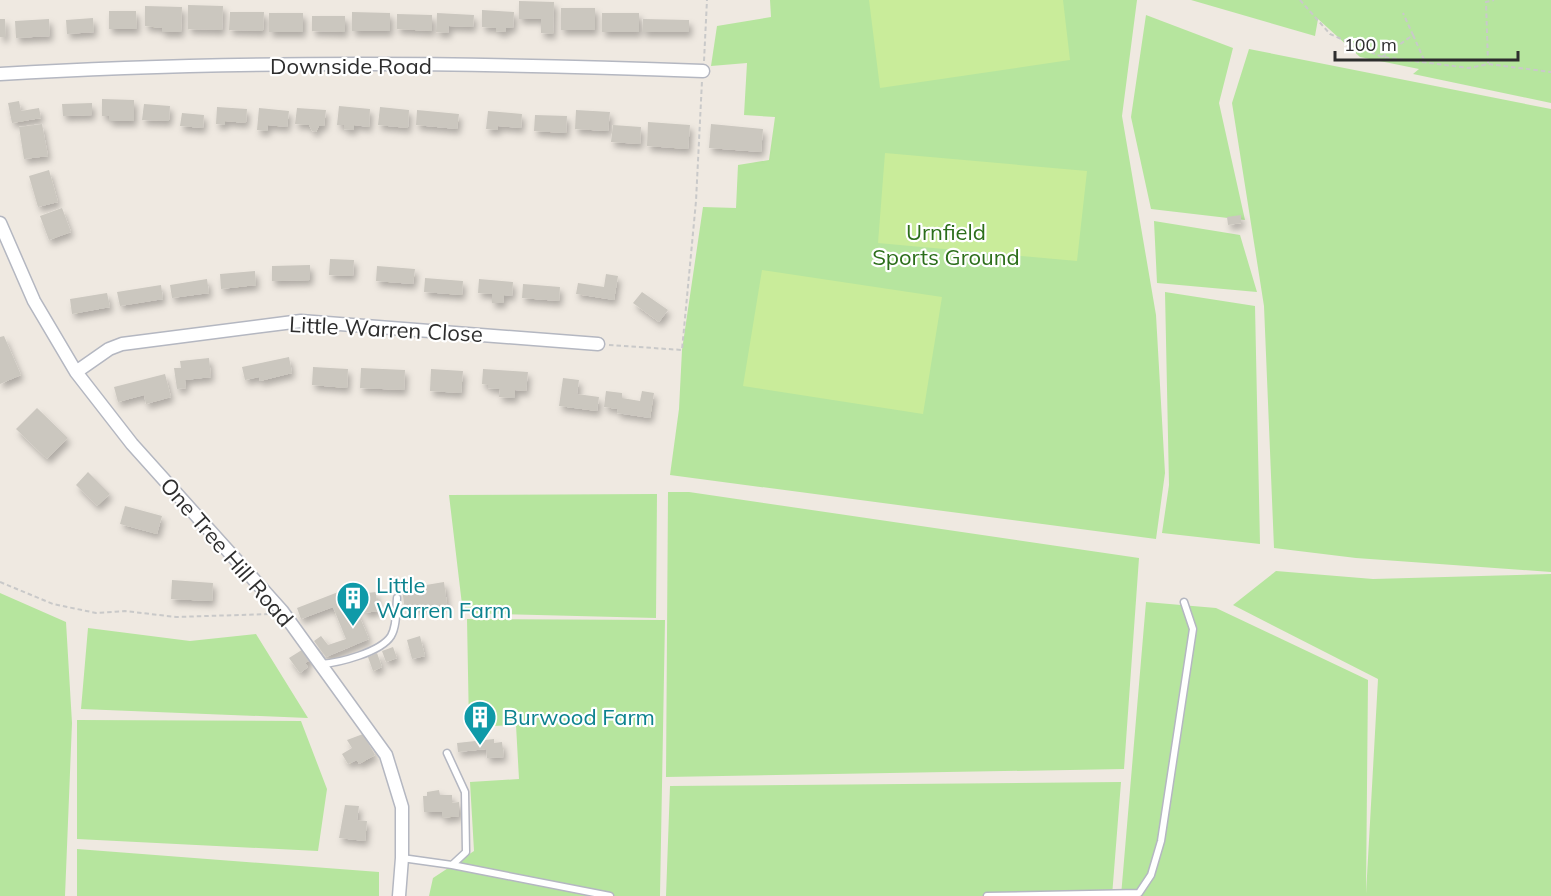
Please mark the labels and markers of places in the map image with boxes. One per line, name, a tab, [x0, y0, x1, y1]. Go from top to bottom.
place label: Little Warren Farm	[376, 571, 511, 624]
building icon: Little Warren Farm	[335, 580, 371, 627]
building icon: Burwood Farm	[462, 699, 498, 746]
place label: Burwood Farm	[503, 703, 655, 731]

